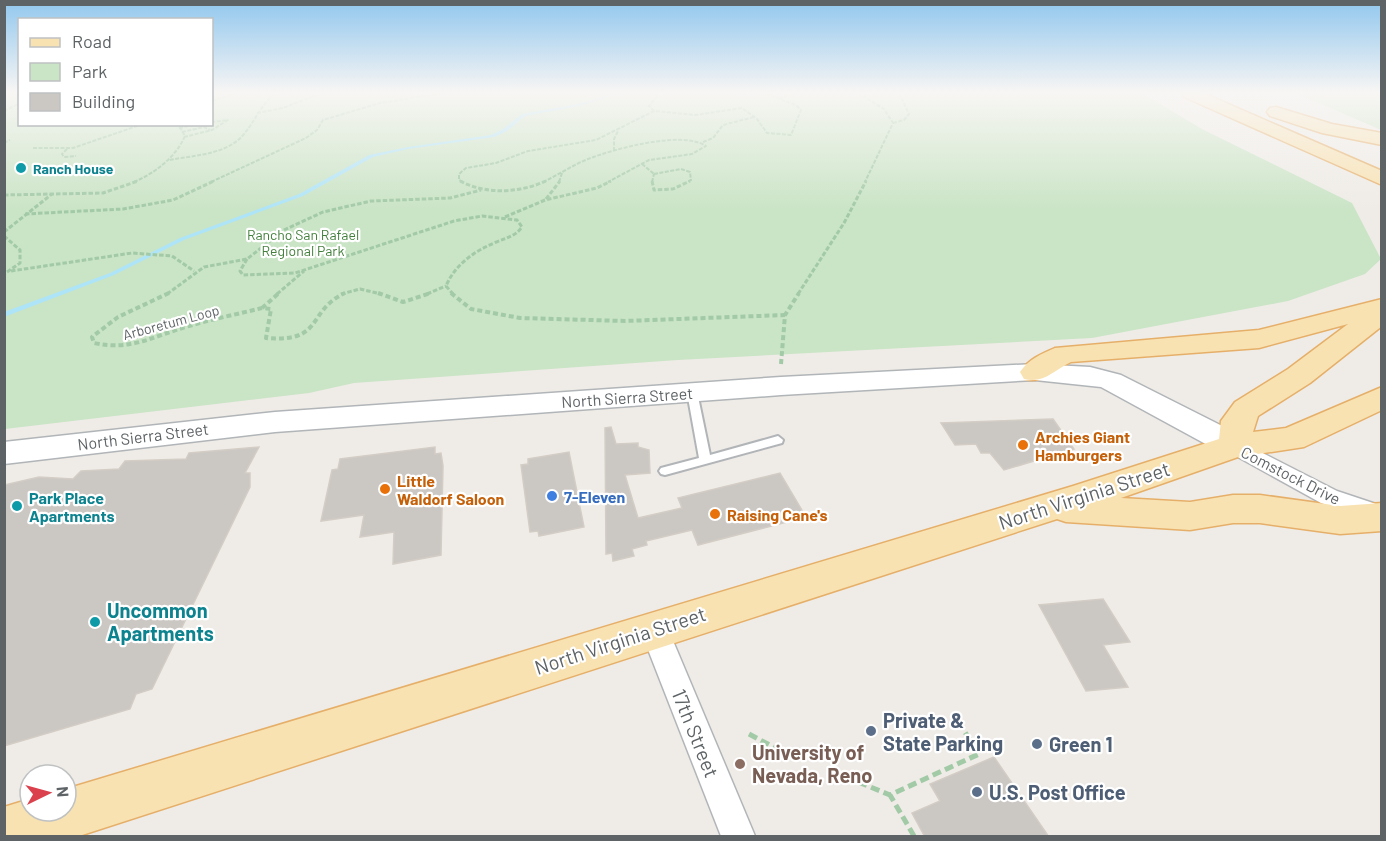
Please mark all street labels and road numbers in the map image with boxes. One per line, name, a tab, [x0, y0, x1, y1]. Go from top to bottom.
street label: Arboretum Loop	[121, 301, 221, 343]
street label: North Sierra Street	[561, 383, 693, 411]
street label: North Sierra Street	[76, 419, 210, 453]
street label: Comstock Drive	[1238, 442, 1344, 508]
street label: North Virginia Street	[995, 456, 1173, 534]
street label: North Virginia Street	[531, 601, 709, 679]
street label: 17th Street	[667, 685, 725, 781]

